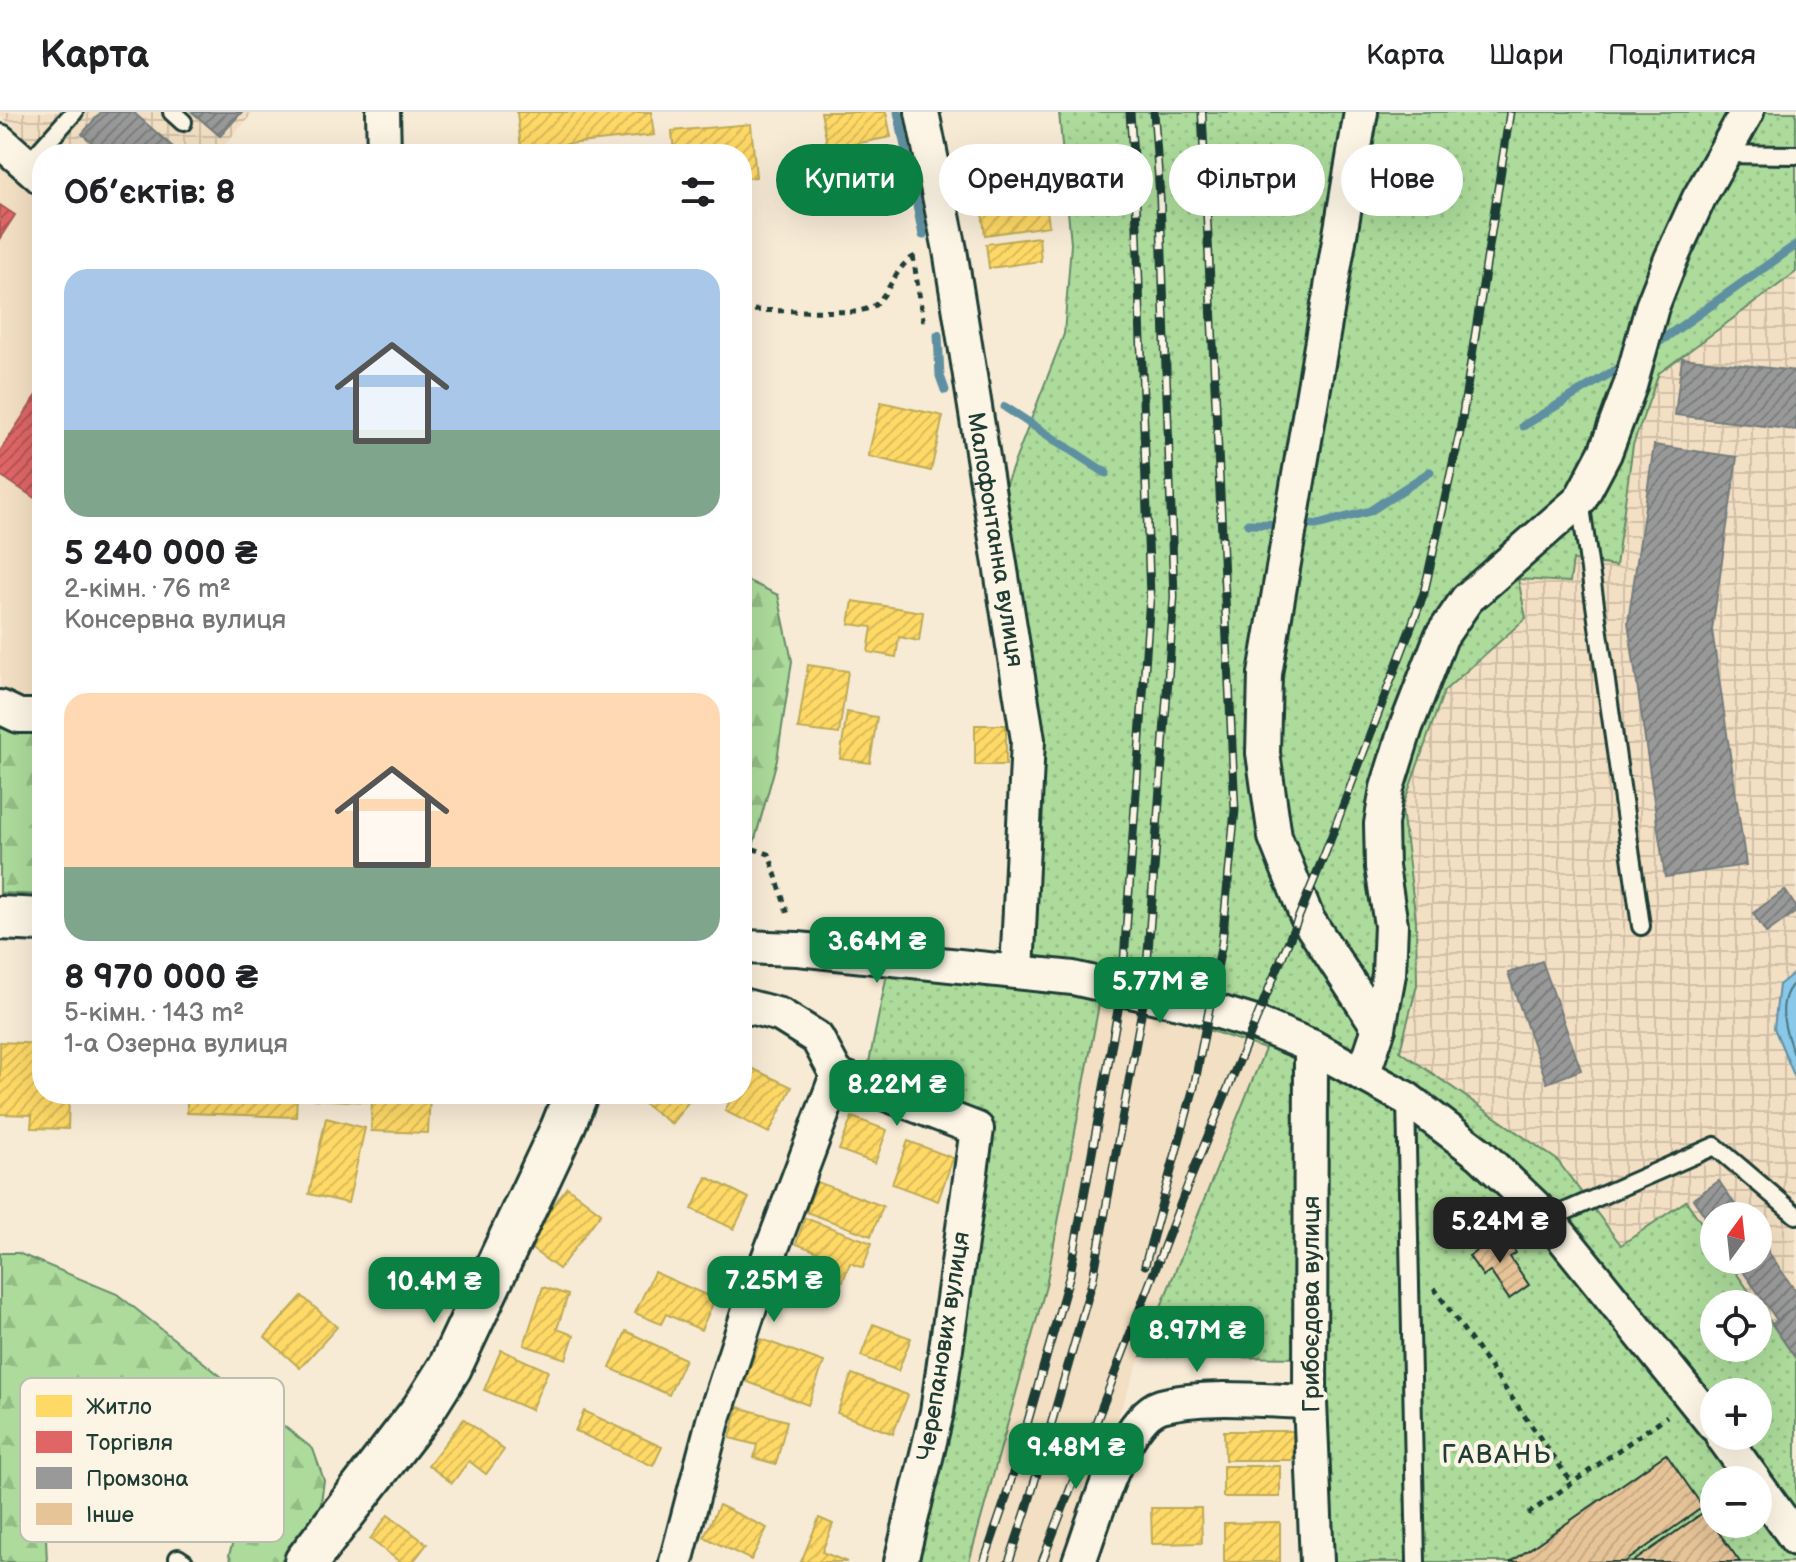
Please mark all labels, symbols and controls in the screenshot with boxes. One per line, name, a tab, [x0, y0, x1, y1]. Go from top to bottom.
text: Карта	[40, 33, 149, 78]
text: Карта	[1366, 39, 1445, 72]
text: Шари	[1489, 39, 1564, 72]
text: Поділитися	[1608, 39, 1756, 72]
chip: Купити	[776, 144, 923, 216]
chip: Орендувати	[939, 144, 1153, 216]
chip: Фільтри	[1169, 144, 1325, 216]
chip: Нове	[1341, 144, 1463, 216]
icon: filters	[676, 170, 720, 214]
text: Об’єктів: 8	[64, 172, 236, 213]
icon: home	[320, 321, 464, 465]
street label: Малофонтанна вулиця	[961, 410, 1030, 669]
text: 5 240 000 ₴	[64, 533, 258, 574]
text: 2-кімн. · 76 m²	[64, 574, 231, 605]
text: Консервна вулиця	[64, 605, 286, 636]
icon: home	[320, 745, 464, 889]
pin: 3.64M ₴	[803, 917, 951, 985]
text: 3.64M ₴	[828, 927, 926, 958]
text: 8 970 000 ₴	[64, 957, 258, 998]
pin: 5.77M ₴	[1086, 957, 1234, 1025]
text: 5.77M ₴	[1112, 967, 1208, 998]
text: 5-кімн. · 143 m²	[64, 998, 244, 1029]
text: 1-а Озерна вулиця	[64, 1029, 288, 1060]
pin: 8.22M ₴	[823, 1060, 971, 1128]
text: 8.22M ₴	[847, 1070, 947, 1101]
street label: Грибоєдова вулиця	[1297, 1196, 1326, 1412]
pin: 5.24M ₴	[1426, 1197, 1574, 1265]
north arrow	[1700, 1202, 1772, 1274]
map controls	[1700, 1202, 1772, 1538]
text: 5.24M ₴	[1451, 1207, 1549, 1238]
street label: Черепанових вулиця	[911, 1229, 976, 1463]
pin: 7.25M ₴	[700, 1256, 848, 1324]
pin: 10.4M ₴	[360, 1257, 508, 1325]
text: 7.25M ₴	[725, 1266, 823, 1297]
text: 10.4M ₴	[387, 1267, 481, 1298]
button: locate	[1700, 1290, 1772, 1362]
pin: 8.97M ₴	[1123, 1306, 1271, 1374]
text: 8.97M ₴	[1148, 1316, 1246, 1347]
legend	[20, 1378, 284, 1542]
button: +	[1700, 1378, 1772, 1450]
text: Житло	[86, 1394, 152, 1421]
pin: 9.48M ₴	[1002, 1423, 1150, 1491]
text: Торгівля	[86, 1430, 173, 1457]
text: 9.48M ₴	[1027, 1433, 1125, 1464]
district label: ГАВАНЬ	[1442, 1440, 1552, 1471]
text: Промзона	[86, 1466, 188, 1493]
button: −	[1700, 1466, 1772, 1538]
text: Інше	[86, 1502, 134, 1529]

